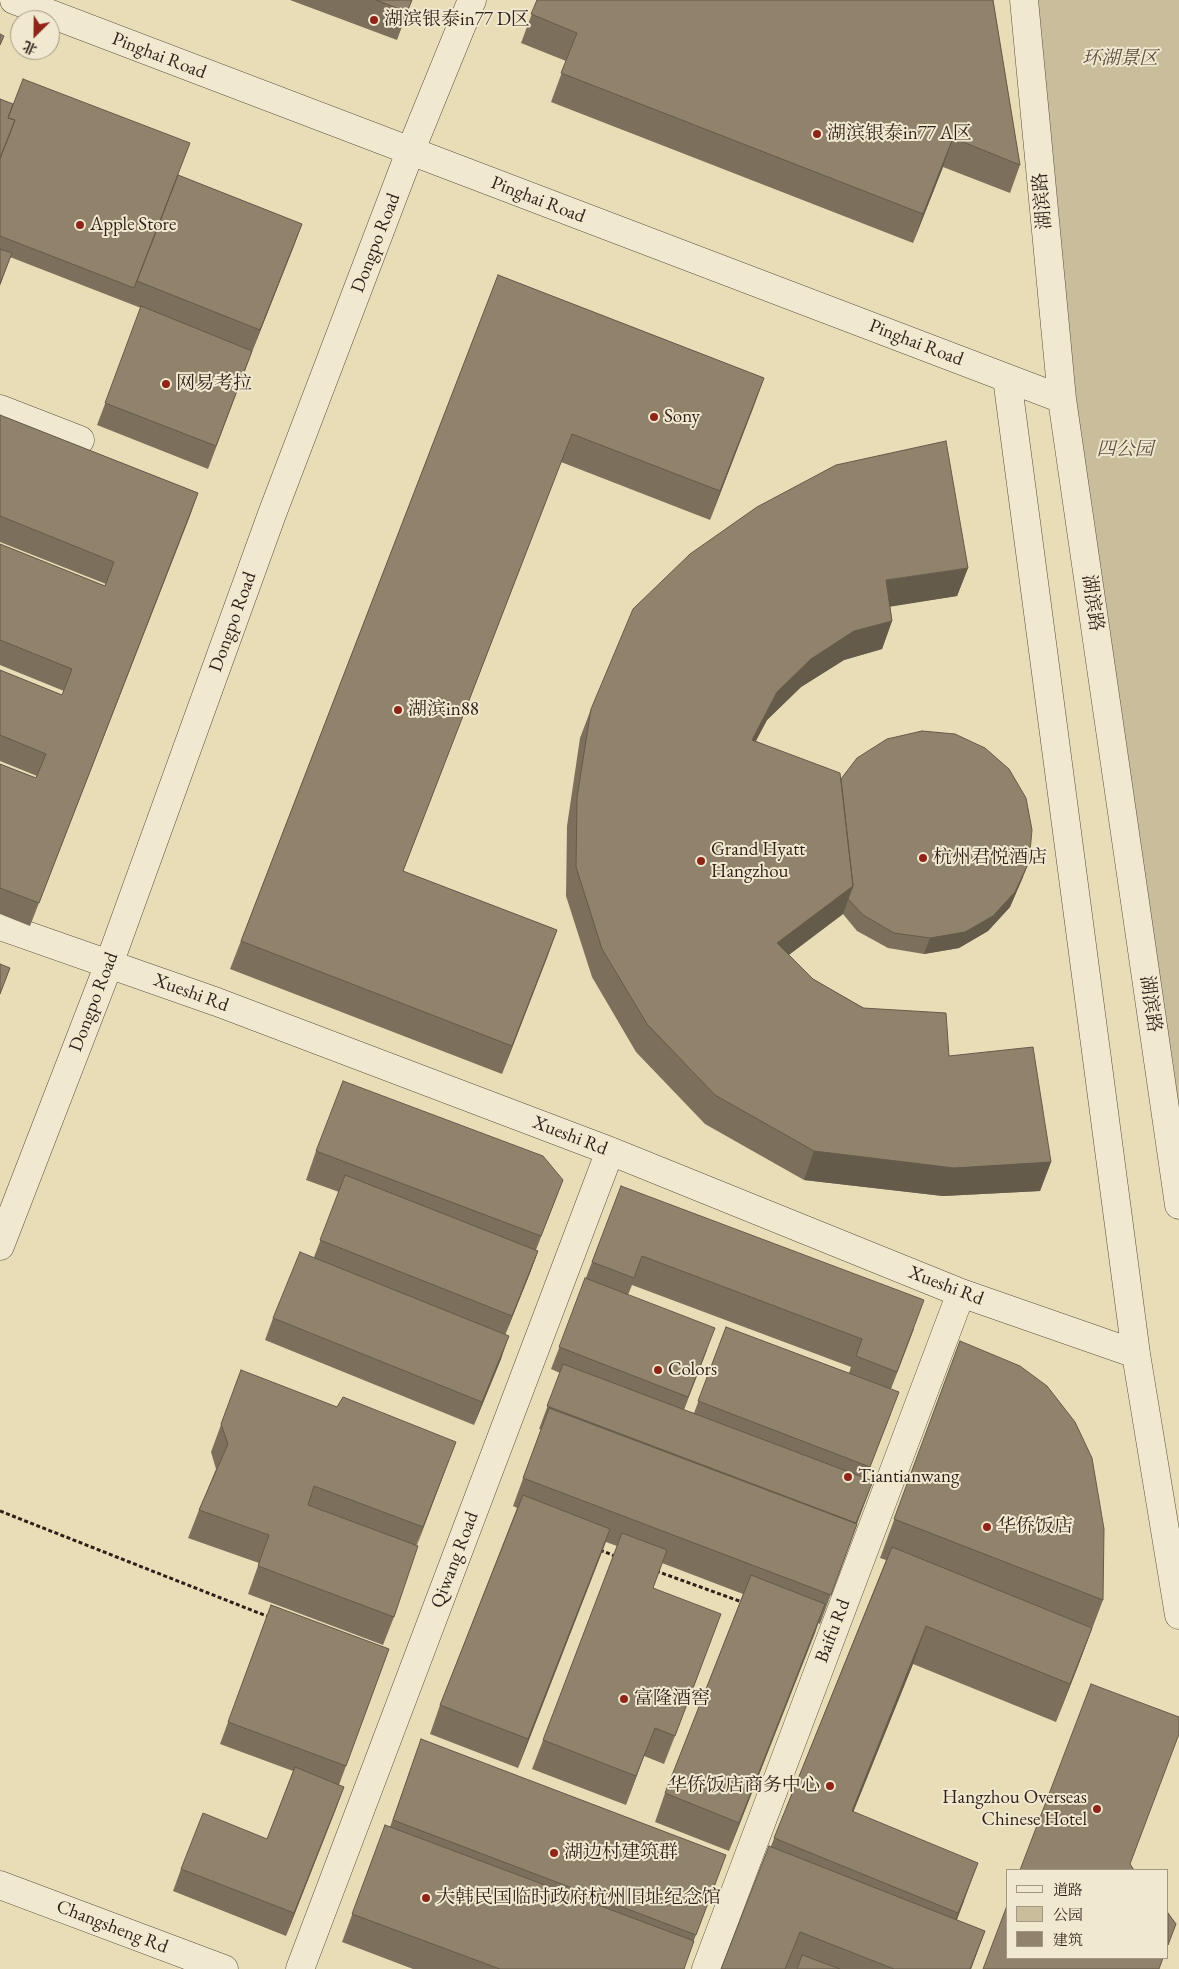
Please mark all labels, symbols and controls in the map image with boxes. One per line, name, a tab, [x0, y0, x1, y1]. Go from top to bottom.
place label: 湖滨银泰in77 D区	[384, 9, 530, 31]
north arrow	[10, 10, 60, 60]
marker: 湖滨银泰in77 D区	[368, 14, 380, 26]
street label: Pinghai Road	[109, 28, 209, 84]
text: 北	[20, 37, 39, 59]
park label: 环湖景区	[1082, 48, 1158, 70]
place label: 湖滨银泰in77 A区	[827, 123, 972, 145]
marker: 湖滨银泰in77 A区	[811, 128, 823, 140]
street label: Pinghai Road	[488, 172, 588, 228]
street label: 湖滨路	[1029, 172, 1057, 230]
street label: Dongpo Road	[347, 190, 405, 296]
place label: Apple Store	[90, 214, 176, 236]
marker: Apple Store	[74, 219, 86, 231]
street label: Pinghai Road	[866, 315, 966, 371]
place label: 网易考拉	[176, 373, 252, 395]
marker: 网易考拉	[160, 378, 172, 390]
place label: Sony	[664, 406, 700, 428]
marker: Sony	[648, 411, 660, 423]
park label: 四公园	[1097, 439, 1153, 461]
street label: Dongpo Road	[204, 569, 262, 675]
street label: 湖滨路	[1077, 573, 1107, 633]
place label: 湖滨in88	[408, 699, 479, 721]
marker: 湖滨in88	[392, 704, 404, 716]
place label: Grand Hyatt Hangzhou	[711, 839, 805, 883]
place label: 杭州君悦酒店	[933, 847, 1047, 869]
marker: 杭州君悦酒店	[917, 852, 929, 864]
marker: Grand Hyatt Hangzhou	[695, 855, 707, 867]
street label: Dongpo Road	[65, 949, 123, 1055]
street label: Xueshi Rd	[150, 969, 232, 1017]
street label: 湖滨路	[1135, 974, 1165, 1034]
street label: Xueshi Rd	[529, 1111, 611, 1161]
street label: Xueshi Rd	[905, 1261, 987, 1311]
place label: Colors	[668, 1359, 717, 1381]
marker: Colors	[652, 1364, 664, 1376]
place label: Tiantianwang	[858, 1466, 959, 1488]
marker: Tiantianwang	[842, 1471, 854, 1483]
street label: Qiwang Road	[426, 1509, 484, 1611]
place label: 华侨饭店	[997, 1516, 1073, 1538]
marker: 华侨饭店	[981, 1521, 993, 1533]
street label: Baifu Rd	[810, 1596, 856, 1666]
place label: 富隆酒窖	[634, 1688, 710, 1710]
marker: 富隆酒窖	[618, 1693, 630, 1705]
place label: 华侨饭店商务中心	[668, 1775, 820, 1797]
marker: 华侨饭店商务中心	[824, 1780, 836, 1792]
place label: Hangzhou Overseas Chinese Hotel	[942, 1787, 1087, 1831]
marker: Hangzhou Overseas Chinese Hotel	[1091, 1803, 1103, 1815]
place label: 湖边村建筑群	[564, 1842, 678, 1864]
marker: 湖边村建筑群	[548, 1847, 560, 1859]
legend	[1006, 1869, 1169, 1959]
text: 道路	[1053, 1880, 1083, 1899]
place label: 大韩民国临时政府杭州旧址纪念馆	[436, 1887, 721, 1909]
marker: 大韩民国临时政府杭州旧址纪念馆	[420, 1892, 432, 1904]
street label: Changsheng Rd	[53, 1895, 171, 1959]
text: 公园	[1053, 1905, 1083, 1924]
text: 建筑	[1053, 1930, 1083, 1949]

